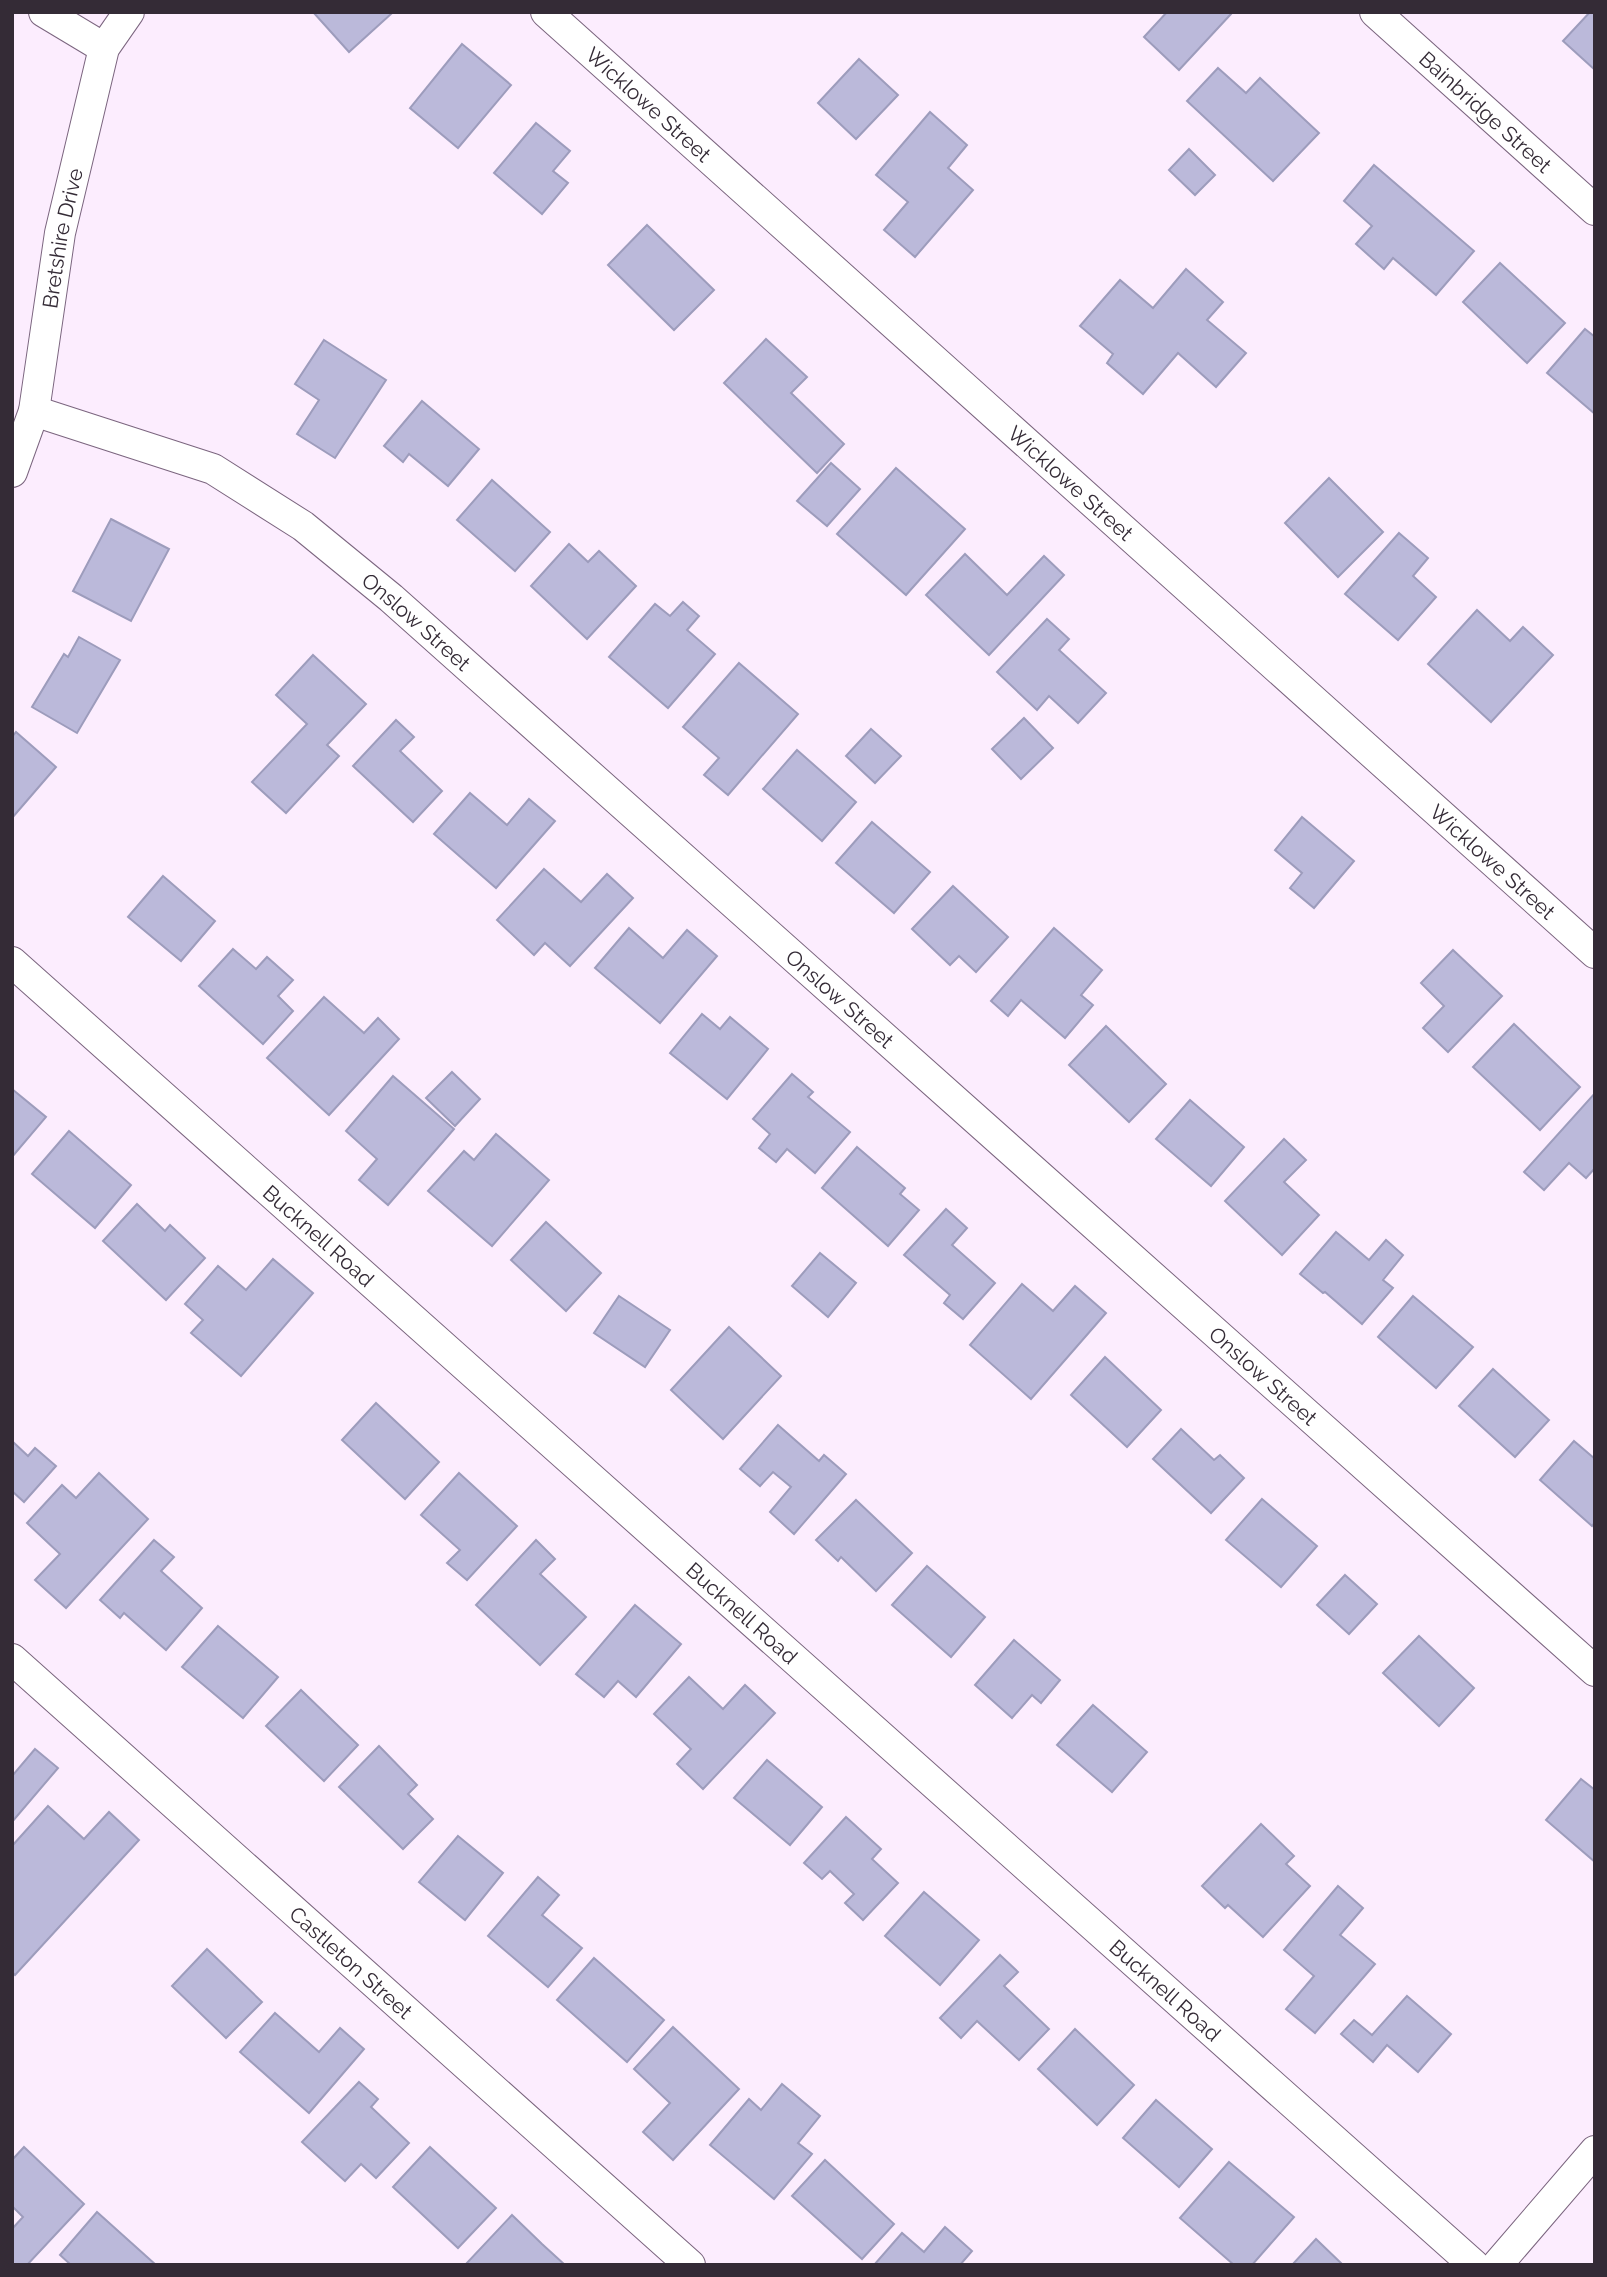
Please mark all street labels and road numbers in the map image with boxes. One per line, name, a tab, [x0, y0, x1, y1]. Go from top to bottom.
street label: Wicklowe Street	[581, 42, 717, 167]
street label: Bainbridge Street	[1415, 46, 1557, 178]
street label: Bretshire Drive	[37, 166, 88, 310]
street label: Wicklowe Street	[1003, 420, 1139, 545]
street label: Onslow Street	[357, 567, 476, 676]
street label: Wicklowe Street	[1425, 799, 1561, 924]
street label: Onslow Street	[781, 944, 899, 1053]
street label: Bucknell Road	[258, 1179, 380, 1291]
street label: Onslow Street	[1204, 1321, 1323, 1430]
street label: Bucknell Road	[681, 1557, 803, 1669]
street label: Castleton Street	[285, 1901, 418, 2024]
street label: Bucknell Road	[1105, 1934, 1226, 2046]

